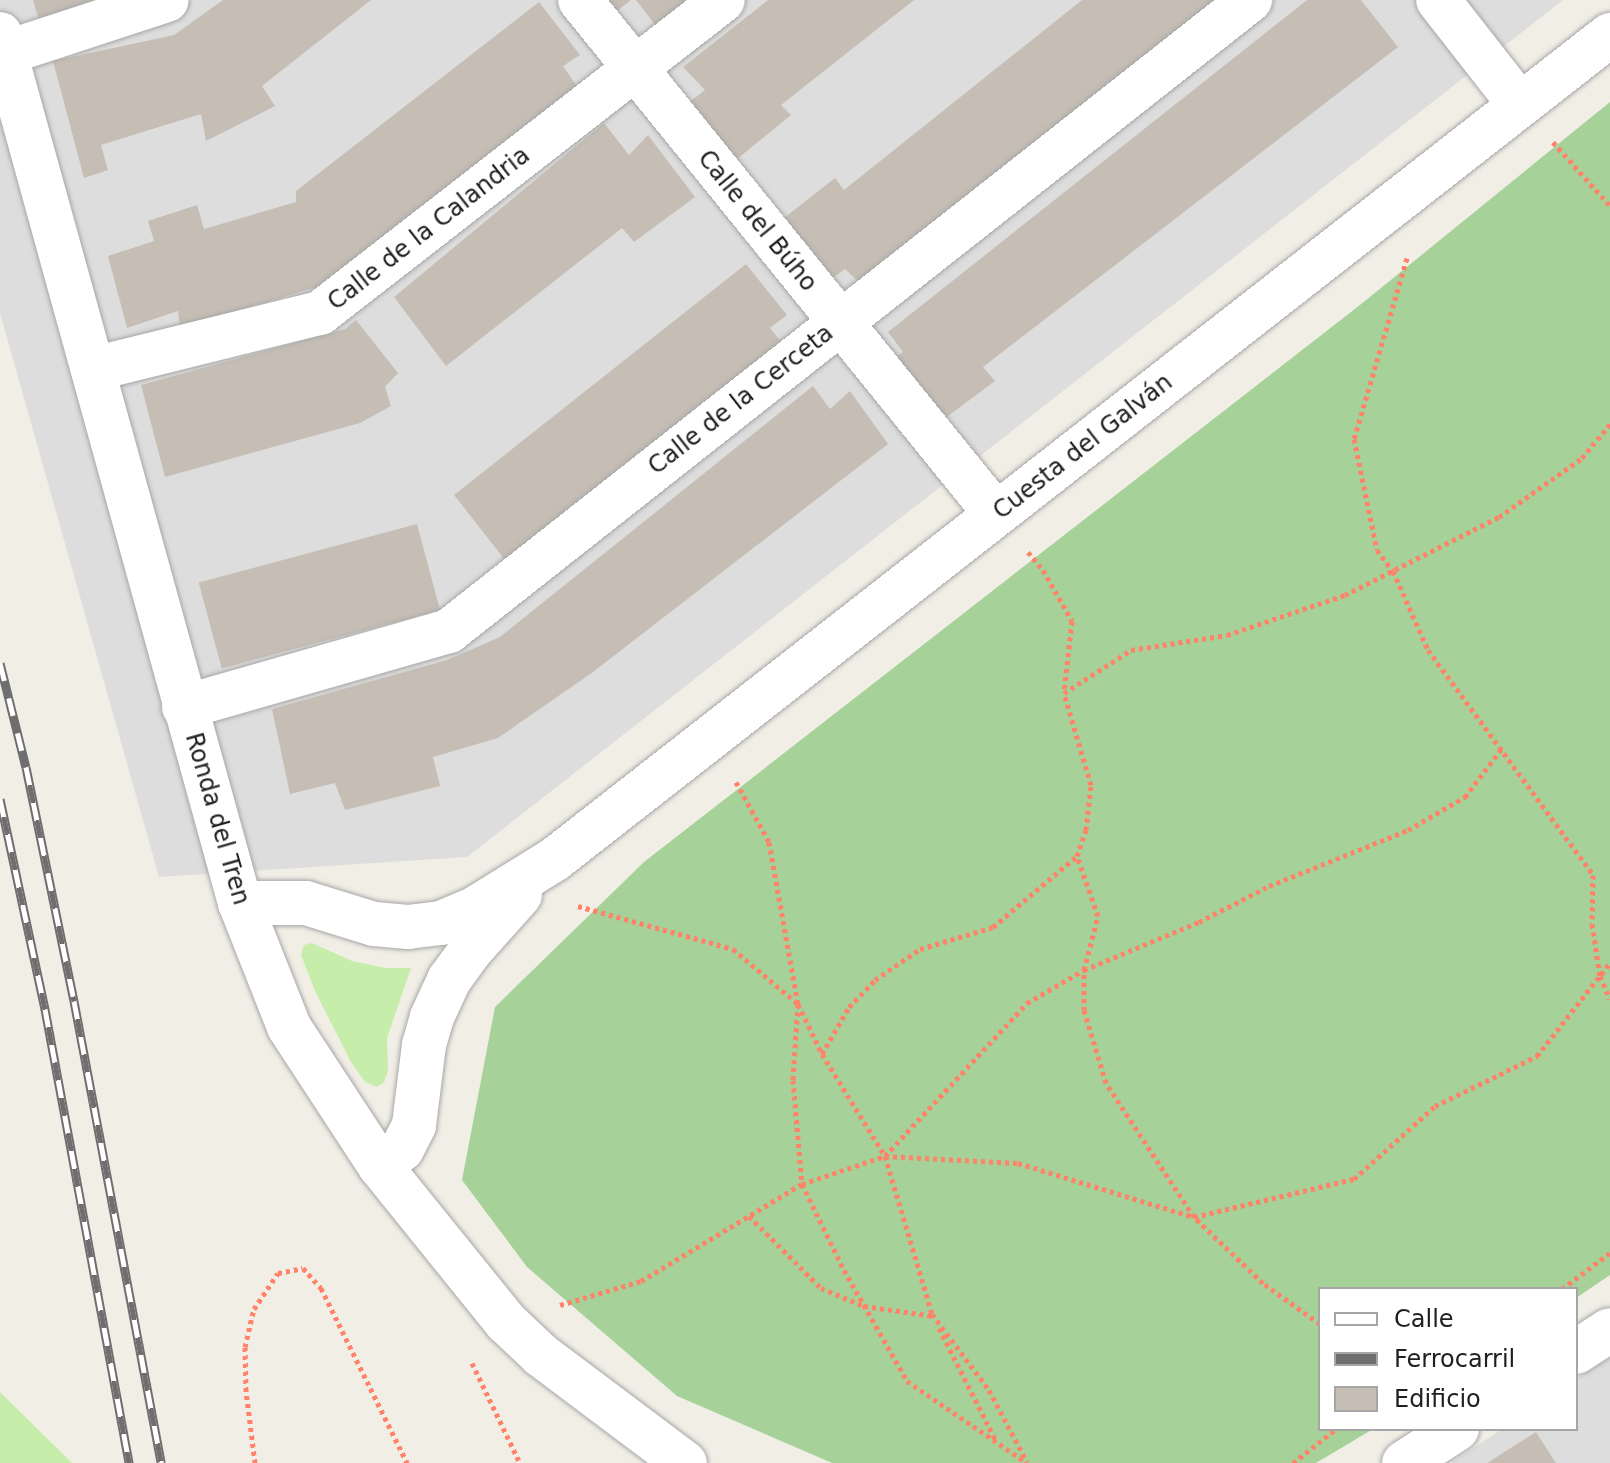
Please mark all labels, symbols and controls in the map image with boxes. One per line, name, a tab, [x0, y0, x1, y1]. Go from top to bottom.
street label: Calle de la Calandria	[322, 141, 536, 317]
street label: Calle del Búho	[691, 145, 823, 297]
street label: Calle de la Cerceta	[643, 319, 839, 481]
street label: Cuesta del Galván	[988, 368, 1178, 526]
street label: Ronda del Tren	[179, 730, 255, 908]
legend	[1318, 1287, 1578, 1431]
text: Calle	[1394, 1305, 1454, 1333]
text: Ferrocarril	[1394, 1345, 1515, 1373]
text: Edificio	[1394, 1385, 1481, 1413]

